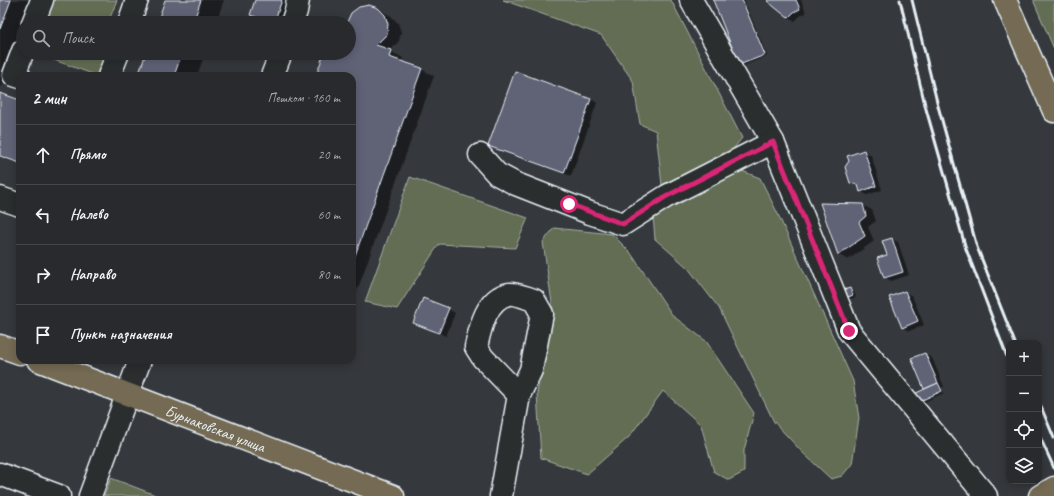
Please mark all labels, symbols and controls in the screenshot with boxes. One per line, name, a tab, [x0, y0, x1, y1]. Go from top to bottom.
search box	[16, 16, 356, 60]
icon: search	[30, 27, 52, 49]
text: Поиск	[62, 29, 94, 48]
text: 2 мин	[32, 88, 67, 109]
text: Пешком · 160 m	[267, 90, 340, 106]
icon: ahead	[32, 144, 54, 166]
text: Прямо	[70, 145, 106, 164]
text: 20 m	[318, 147, 340, 163]
route start	[560, 195, 578, 213]
icon: left	[32, 204, 54, 226]
text: Налево	[70, 205, 108, 224]
text: 60 m	[318, 207, 340, 223]
icon: right	[32, 264, 54, 286]
text: Направо	[70, 265, 116, 284]
text: 80 m	[318, 267, 340, 283]
route end	[840, 322, 858, 340]
icon: arrive	[32, 324, 54, 346]
text: Пункт назначения	[70, 325, 172, 344]
map controls	[1006, 340, 1042, 484]
button: +	[1006, 340, 1042, 376]
button: −	[1006, 376, 1042, 412]
street label: Бурнаковская улица	[162, 401, 269, 458]
button: locate	[1006, 412, 1042, 448]
button: layers	[1006, 448, 1042, 484]

